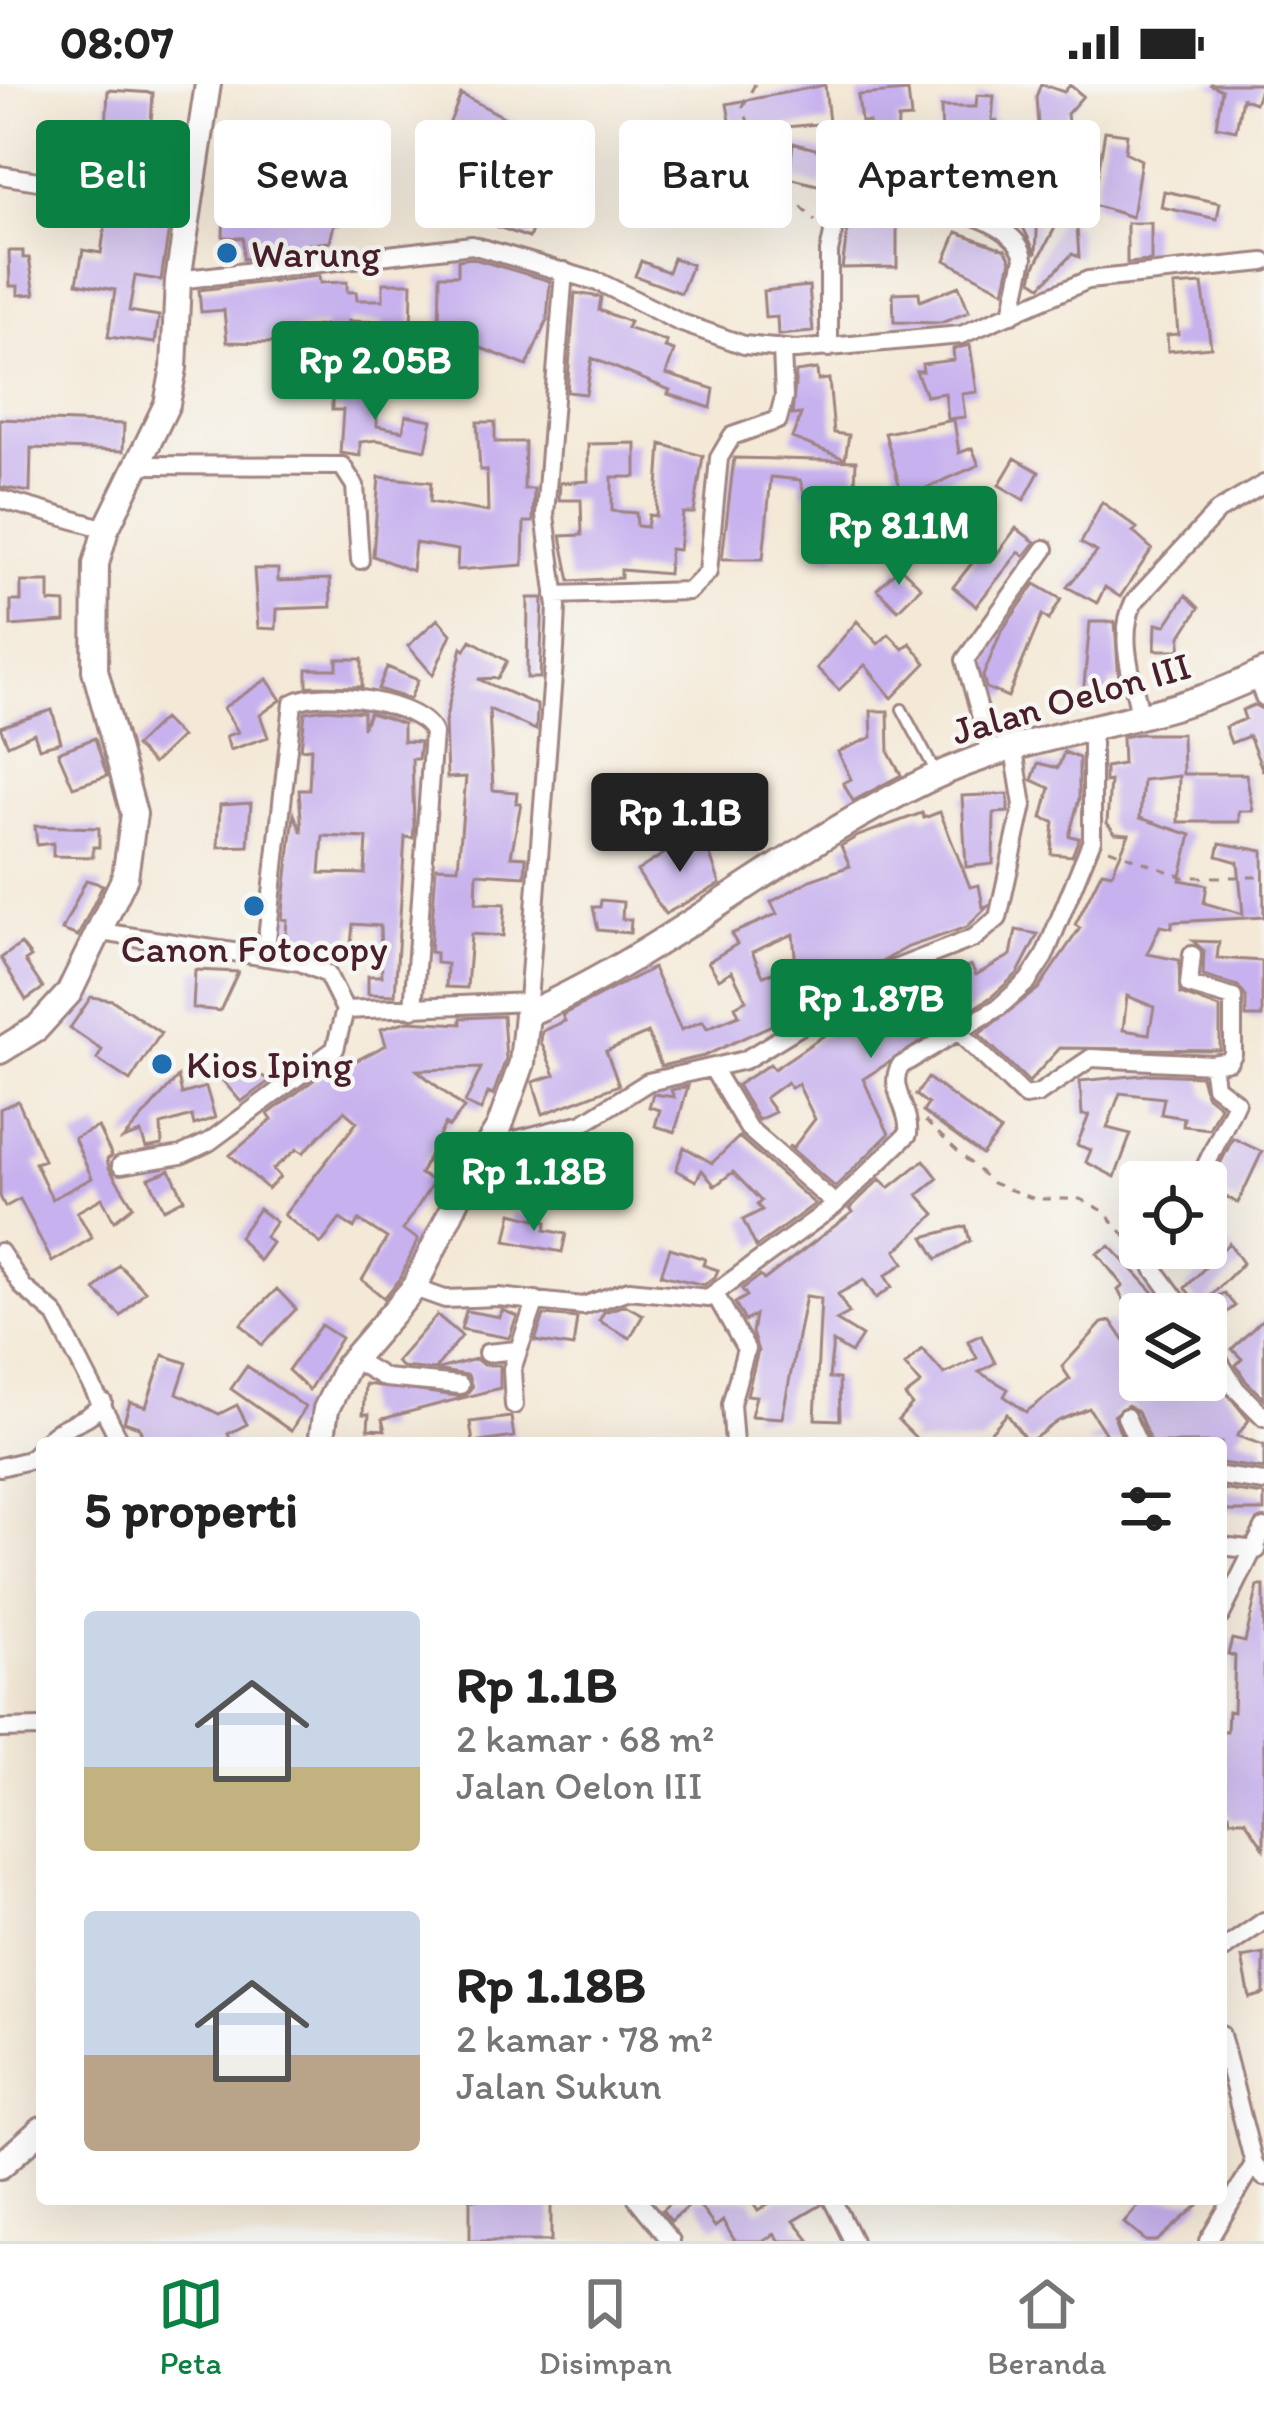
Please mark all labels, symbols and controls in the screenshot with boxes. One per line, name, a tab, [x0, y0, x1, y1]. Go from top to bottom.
text: 08:07	[60, 15, 173, 69]
chip: Beli	[36, 120, 190, 228]
chip: Sewa	[214, 120, 391, 228]
chip: Filter	[415, 120, 595, 228]
chip: Baru	[619, 120, 792, 228]
chip: Apartemen	[816, 120, 1100, 228]
place label: Warung	[251, 230, 381, 277]
marker: Warung	[214, 240, 240, 266]
pin: Rp 2.05B	[251, 321, 499, 423]
text: Rp 2.05B	[299, 336, 451, 383]
pin: Rp 811M	[788, 486, 1010, 588]
text: Rp 811M	[828, 501, 970, 548]
street label: Jalan Oelon III	[946, 641, 1196, 755]
pin: Rp 1.1B	[569, 773, 791, 875]
text: Rp 1.1B	[618, 788, 742, 835]
marker: Canon Fotocopy	[241, 893, 267, 919]
place label: Canon Fotocopy	[120, 925, 388, 972]
pin: Rp 1.87B	[747, 959, 995, 1061]
text: Rp 1.87B	[798, 974, 944, 1021]
place label: Kios Iping	[186, 1041, 353, 1088]
marker: Kios Iping	[149, 1051, 175, 1077]
pin: Rp 1.18B	[410, 1132, 658, 1234]
text: Rp 1.18B	[461, 1147, 607, 1194]
map controls	[1119, 1161, 1227, 1401]
button: locate	[1119, 1161, 1227, 1269]
button: layers	[1119, 1293, 1227, 1401]
icon: filters	[1113, 1476, 1179, 1542]
text: 5 properti	[84, 1479, 298, 1540]
text: Rp 1.1B	[456, 1654, 617, 1715]
icon: home	[180, 1659, 324, 1803]
text: 2 kamar · 68 m²	[456, 1715, 715, 1762]
text: Jalan Oelon III	[456, 1762, 702, 1809]
text: Rp 1.18B	[456, 1954, 646, 2015]
icon: home	[180, 1959, 324, 2103]
text: 2 kamar · 78 m²	[456, 2015, 713, 2062]
text: Jalan Sukun	[456, 2062, 662, 2109]
tab: Peta	[158, 2271, 224, 2382]
tab: Disimpan	[539, 2271, 672, 2382]
tab: Beranda	[987, 2271, 1106, 2382]

